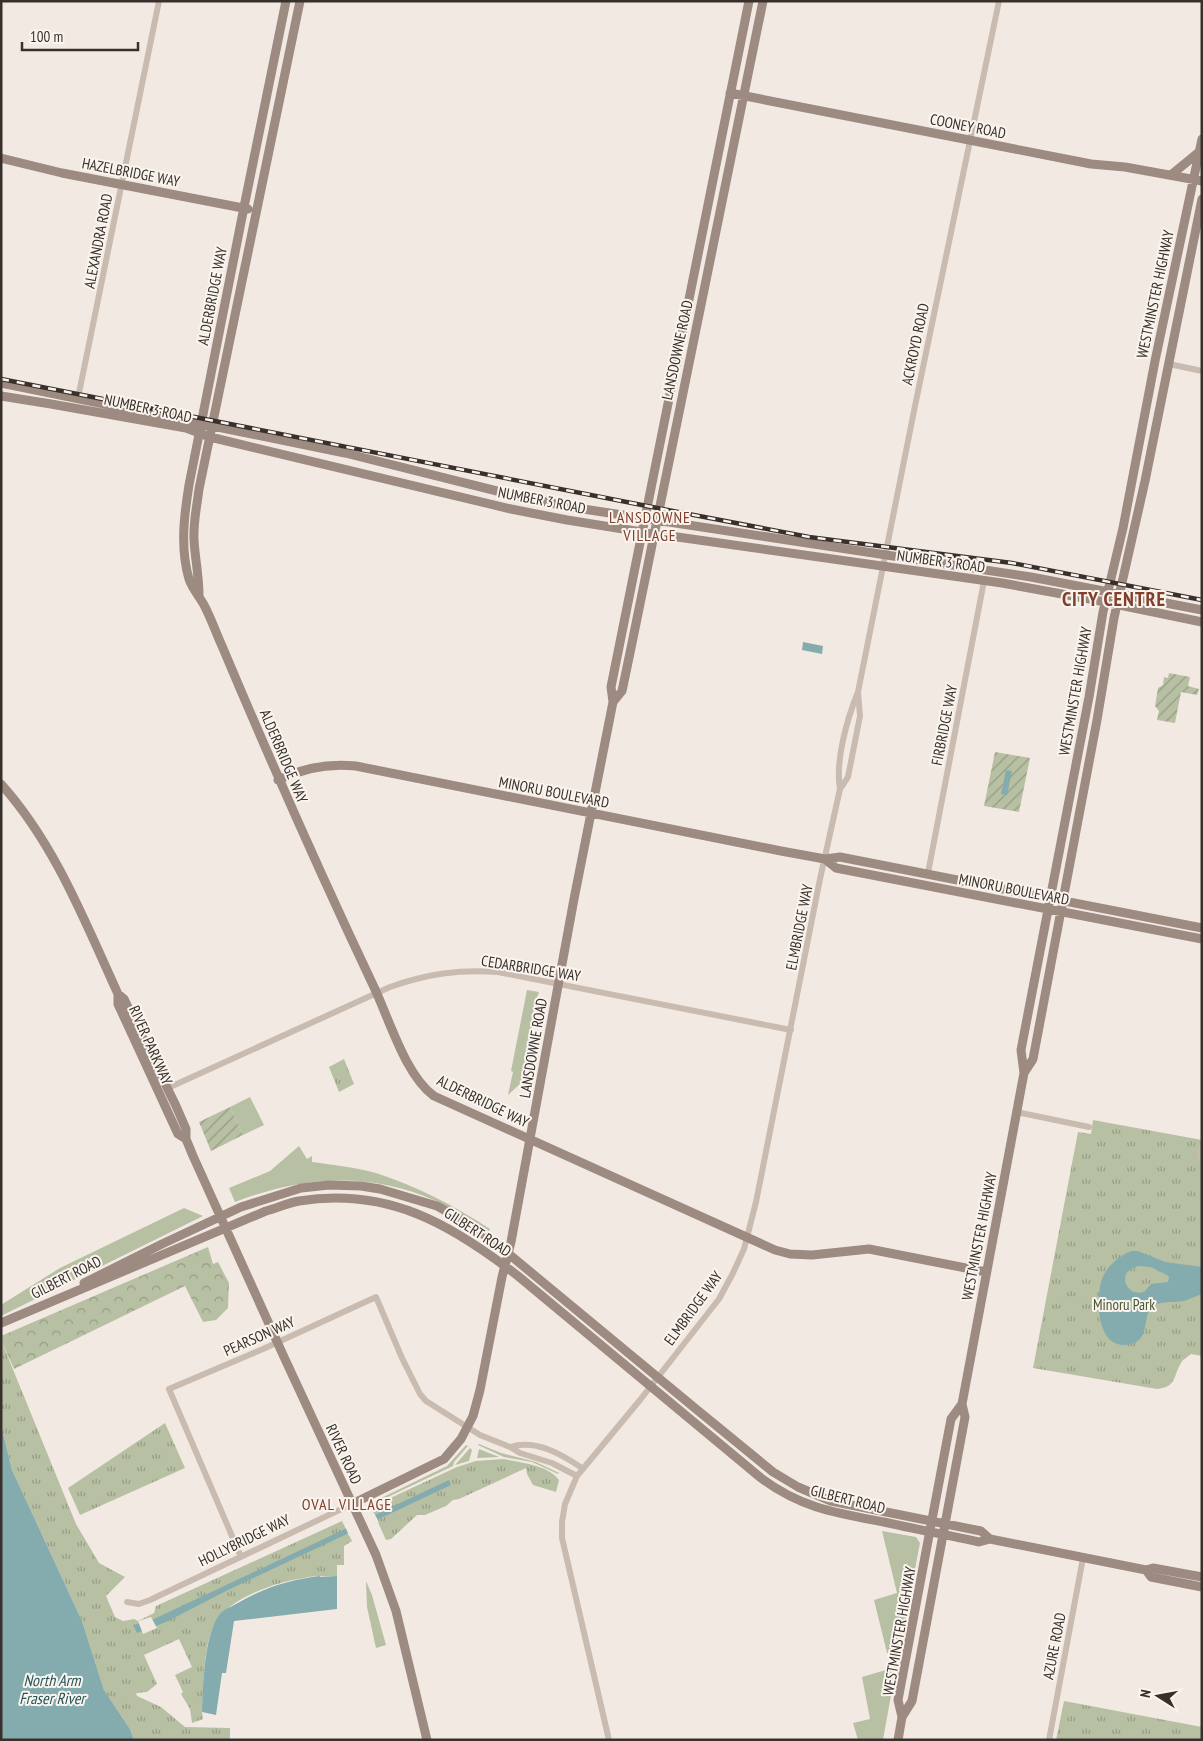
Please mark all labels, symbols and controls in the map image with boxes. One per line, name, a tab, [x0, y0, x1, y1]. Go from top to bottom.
scale bar	[22, 20, 139, 52]
text: 100 m	[30, 27, 63, 46]
street label: COONEY ROAD	[928, 109, 1008, 143]
street label: HAZELBRIDGE WAY	[80, 153, 182, 191]
street label: ALEXANDRA ROAD	[79, 192, 117, 290]
street label: WESTMINSTER HIGHWAY	[1132, 228, 1178, 360]
street label: ALDERBRIDGE WAY	[193, 245, 231, 347]
street label: LANSDOWNE ROAD	[657, 298, 697, 401]
street label: ACKROYD ROAD	[897, 301, 933, 387]
street label: NUMBER 3 ROAD	[103, 389, 194, 427]
street label: NUMBER 3 ROAD	[497, 482, 588, 518]
district label: LANSDOWNE VILLAGE	[609, 507, 691, 545]
street label: NUMBER 3 ROAD	[896, 545, 986, 577]
district label: CITY CENTRE	[1062, 586, 1166, 612]
street label: WESTMINSTER HIGHWAY	[1054, 625, 1096, 757]
street label: FIRBRIDGE WAY	[927, 683, 961, 767]
street label: ALDERBRIDGE WAY	[256, 706, 312, 806]
street label: MINORU BOULEVARD	[497, 772, 611, 812]
street label: MINORU BOULEVARD	[957, 869, 1071, 909]
street label: ELMBRIDGE WAY	[781, 882, 817, 972]
street label: CEDARBRIDGE WAY	[480, 951, 582, 985]
street label: LANSDOWNE ROAD	[515, 996, 551, 1099]
street label: RIVER PARKWAY	[125, 1002, 177, 1088]
street label: ALDERBRIDGE WAY	[434, 1071, 532, 1132]
street label: WESTMINSTER HIGHWAY	[957, 1170, 1001, 1302]
street label: GILBERT ROAD	[441, 1203, 515, 1261]
street label: GILBERT ROAD	[28, 1251, 104, 1303]
street label: ELMBRIDGE WAY	[660, 1267, 726, 1349]
park label: Minoru Park	[1093, 1295, 1155, 1314]
street label: PEARSON WAY	[220, 1312, 298, 1360]
street label: RIVER ROAD	[322, 1421, 366, 1487]
street label: GILBERT ROAD	[809, 1481, 887, 1517]
district label: OVAL VILLAGE	[302, 1494, 392, 1514]
street label: HOLLYBRIDGE WAY	[195, 1510, 293, 1570]
street label: WESTMINSTER HIGHWAY	[878, 1565, 920, 1697]
street label: AZURE ROAD	[1038, 1611, 1070, 1681]
water label: North Arm Fraser River	[19, 1670, 87, 1708]
north arrow	[1133, 1671, 1183, 1721]
text: N	[1136, 1688, 1155, 1699]

